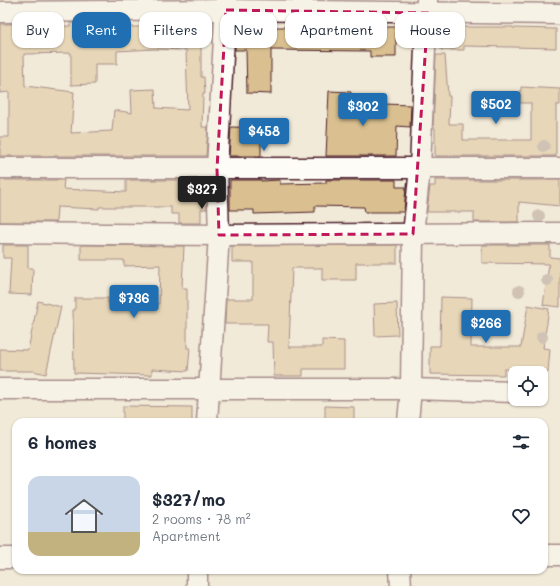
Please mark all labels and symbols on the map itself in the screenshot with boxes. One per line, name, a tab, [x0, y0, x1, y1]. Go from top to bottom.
pin: $502	[472, 91, 520, 125]
pin: $302	[339, 93, 387, 127]
pin: $458	[240, 118, 288, 152]
pin: $327	[178, 176, 226, 210]
pin: $736	[110, 285, 158, 319]
pin: $266	[462, 310, 510, 344]

